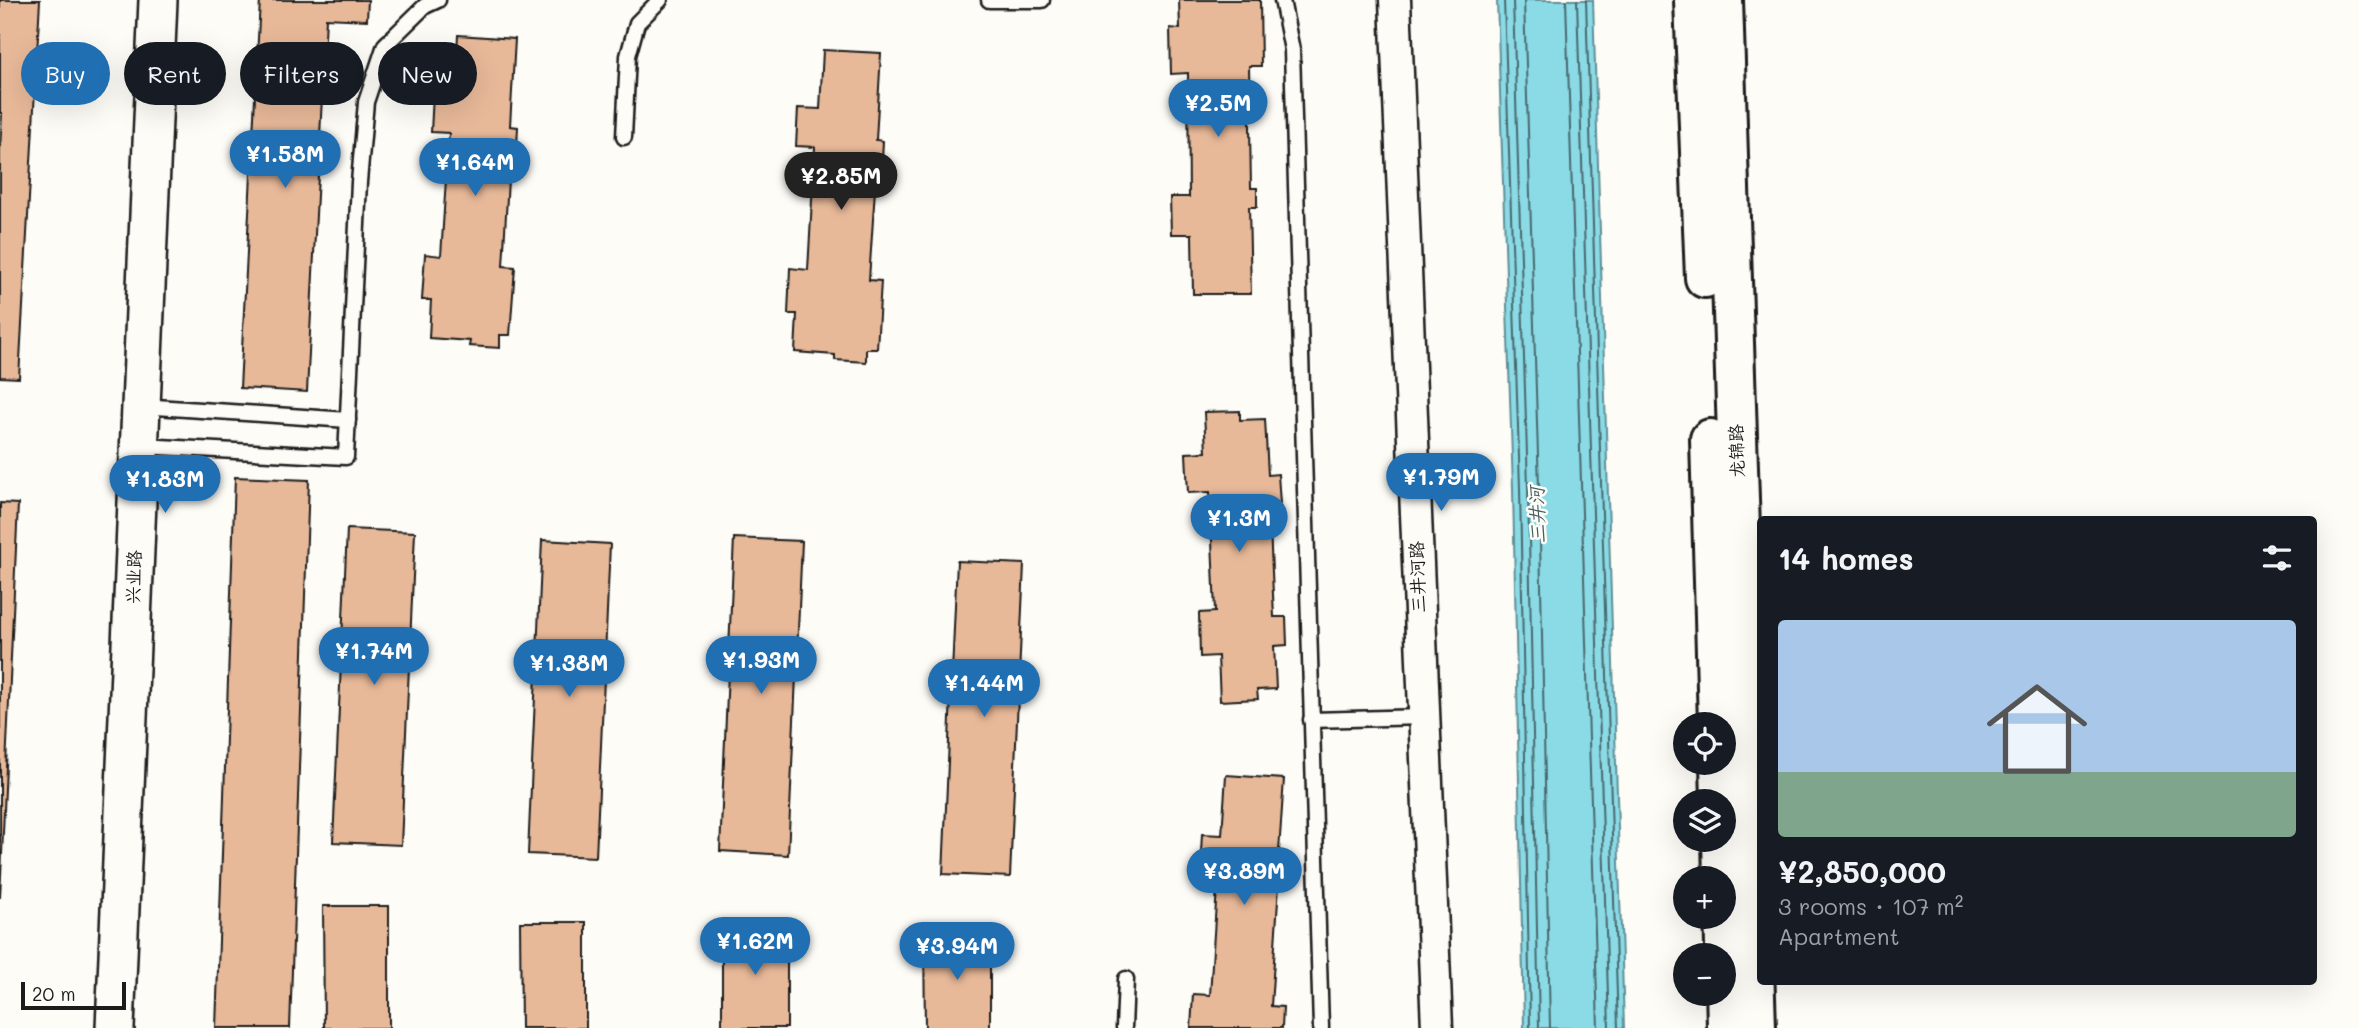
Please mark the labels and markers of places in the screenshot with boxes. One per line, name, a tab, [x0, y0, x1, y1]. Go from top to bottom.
pin: ¥2.5M	[1169, 80, 1267, 139]
pin: ¥1.58M	[228, 130, 342, 190]
pin: ¥1.64M	[418, 138, 532, 198]
pin: ¥2.85M	[784, 152, 898, 212]
pin: ¥1.79M	[1384, 454, 1498, 513]
pin: ¥1.83M	[108, 456, 222, 515]
pin: ¥1.3M	[1190, 494, 1288, 554]
pin: ¥1.74M	[317, 628, 431, 687]
pin: ¥1.93M	[704, 636, 818, 696]
pin: ¥1.38M	[512, 640, 626, 699]
pin: ¥1.44M	[927, 660, 1041, 719]
pin: ¥3.89M	[1187, 848, 1301, 907]
pin: ¥1.62M	[698, 918, 812, 977]
pin: ¥3.94M	[900, 922, 1014, 982]

